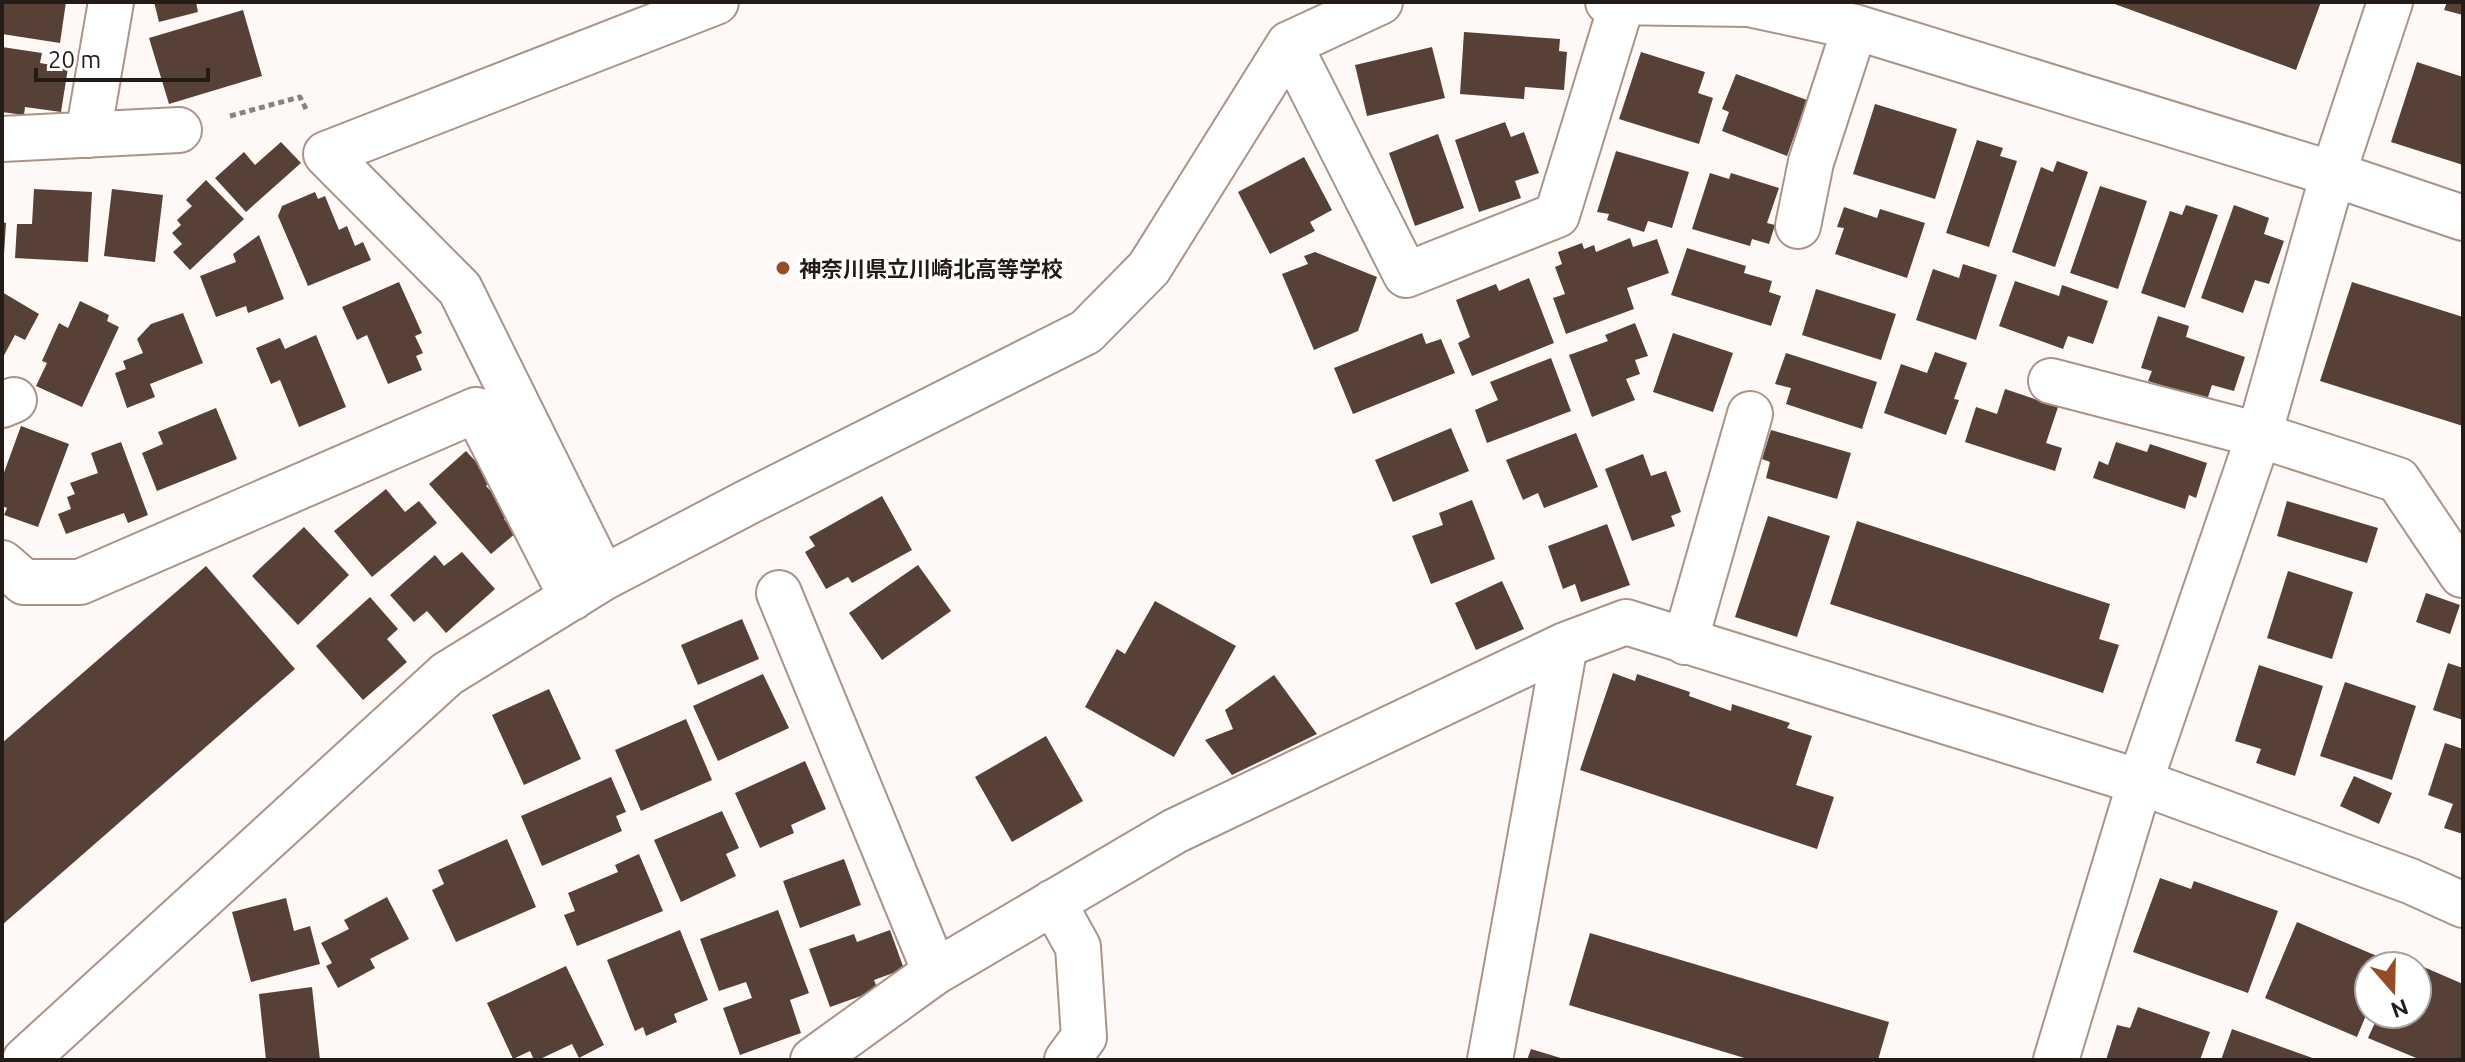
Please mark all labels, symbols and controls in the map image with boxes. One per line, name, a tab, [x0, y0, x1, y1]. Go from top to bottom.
scale bar	[36, 32, 208, 82]
text: 20 m	[48, 46, 101, 73]
place label: 神奈川県立川崎北高等学校	[799, 256, 1063, 281]
marker: 神奈川県立川崎北高等学校	[774, 259, 792, 277]
north arrow	[2353, 950, 2433, 1030]
text: N	[2388, 995, 2412, 1024]

